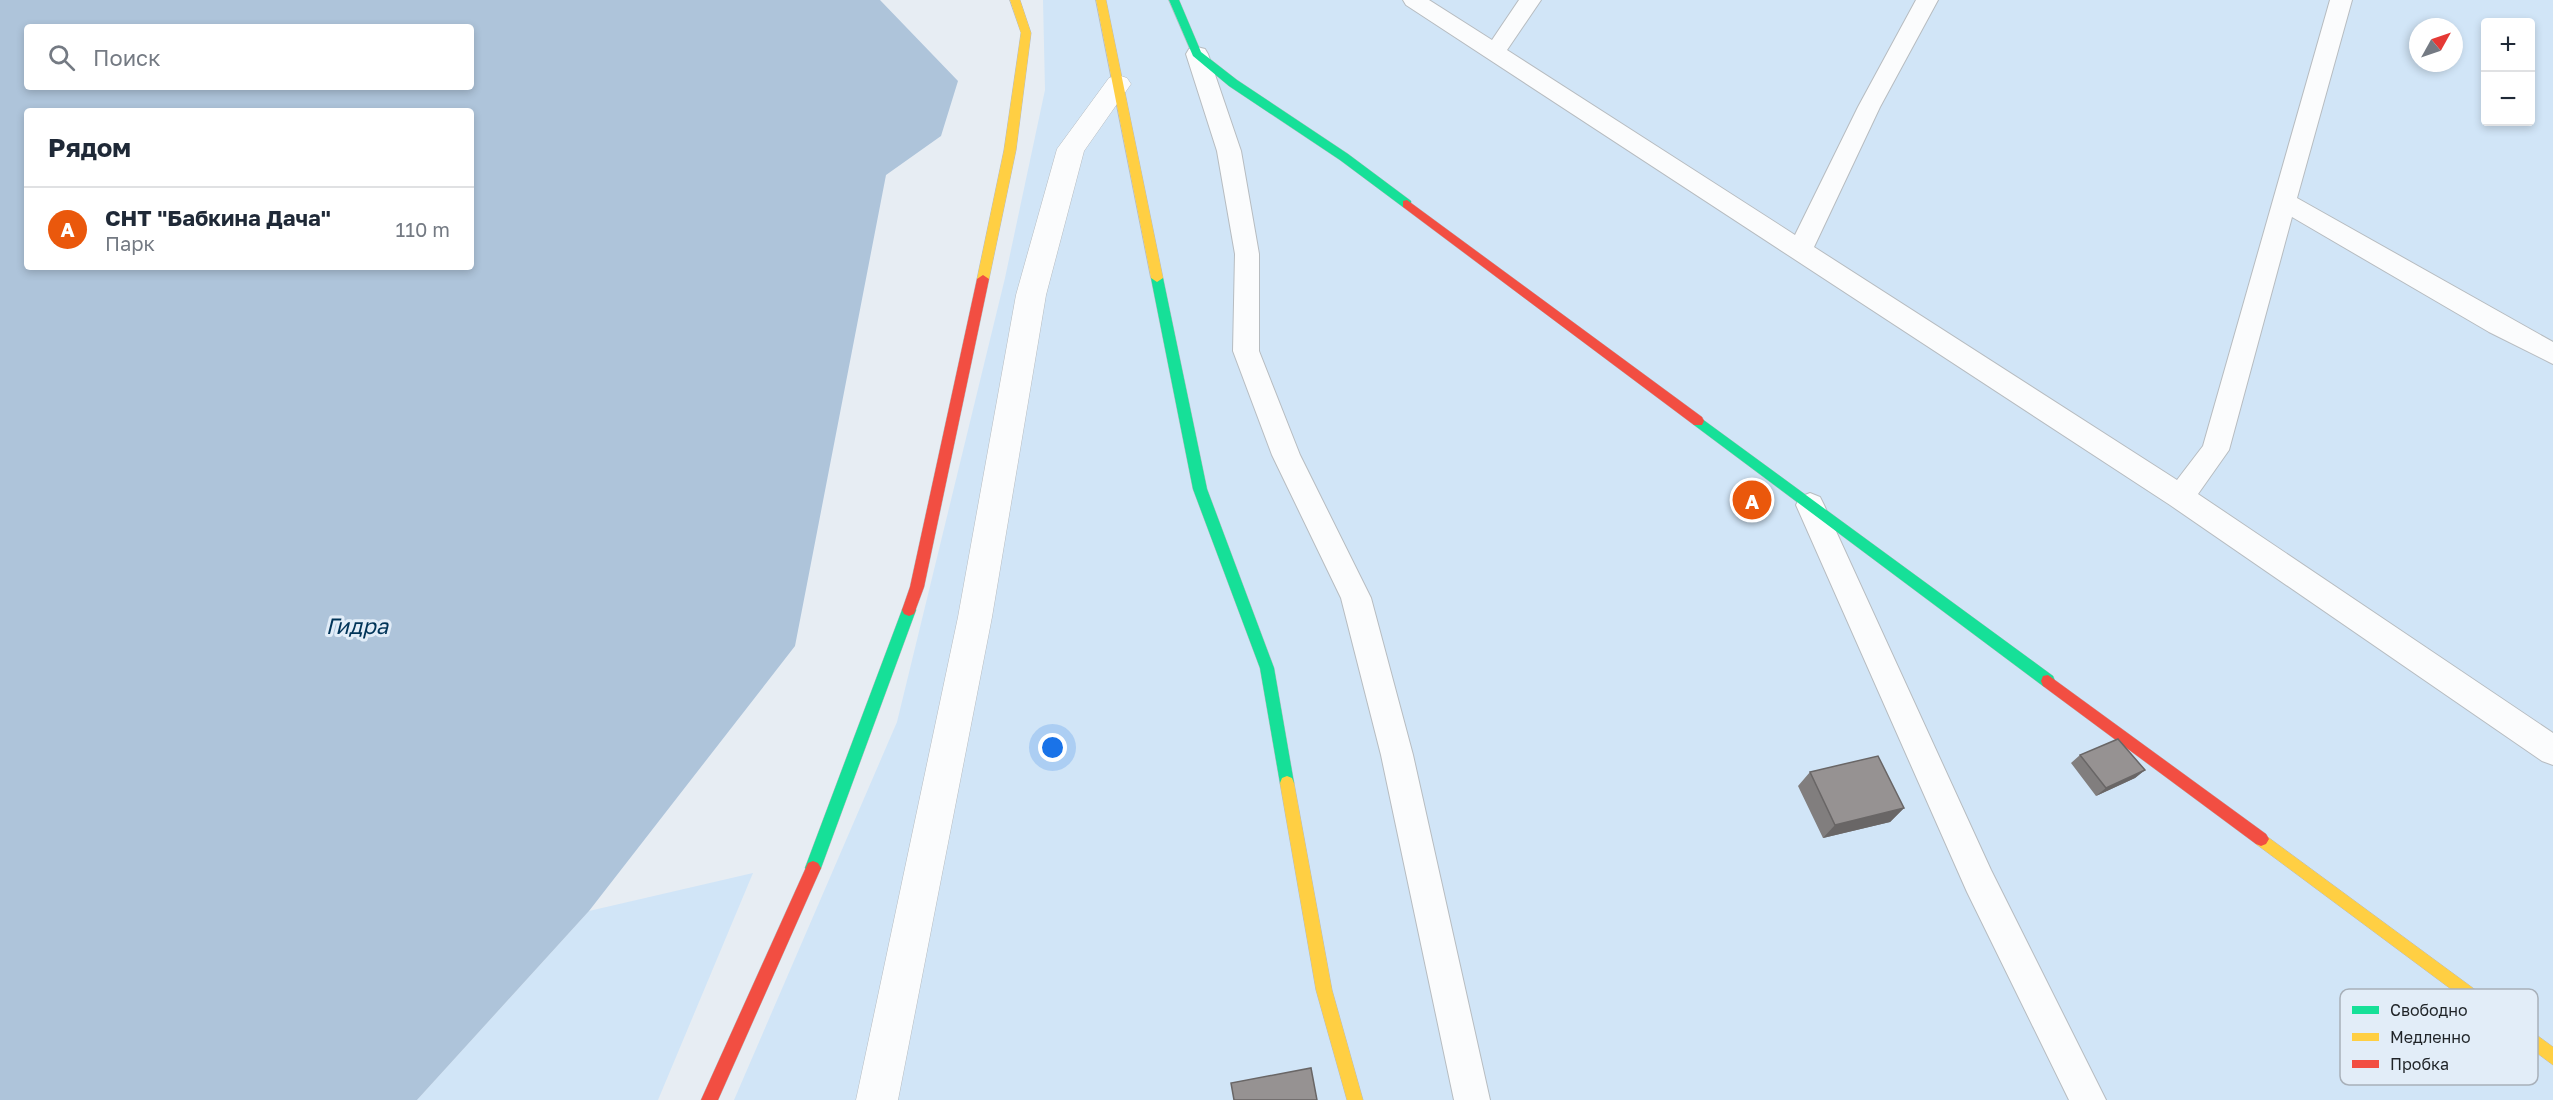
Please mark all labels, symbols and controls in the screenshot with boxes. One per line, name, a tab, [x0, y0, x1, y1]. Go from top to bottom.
north arrow	[2409, 18, 2463, 72]
map controls	[2481, 18, 2535, 126]
button: +	[2481, 18, 2535, 72]
search box	[24, 24, 474, 90]
icon: search	[45, 41, 78, 74]
text: Поиск	[93, 44, 161, 71]
button: −	[2481, 72, 2535, 126]
text: Рядом	[48, 132, 131, 163]
text: СНТ "Бабкина Дача"	[105, 204, 331, 231]
text: A	[60, 217, 75, 241]
text: 110 m	[396, 217, 450, 241]
text: Парк	[105, 231, 155, 255]
pin: A	[1732, 478, 1772, 522]
water label: Гидра	[326, 612, 390, 639]
your location	[1038, 733, 1067, 762]
legend	[2340, 989, 2538, 1085]
text: Свободно	[2390, 1000, 2468, 1020]
text: Медленно	[2390, 1027, 2471, 1047]
text: Пробка	[2390, 1054, 2449, 1074]

